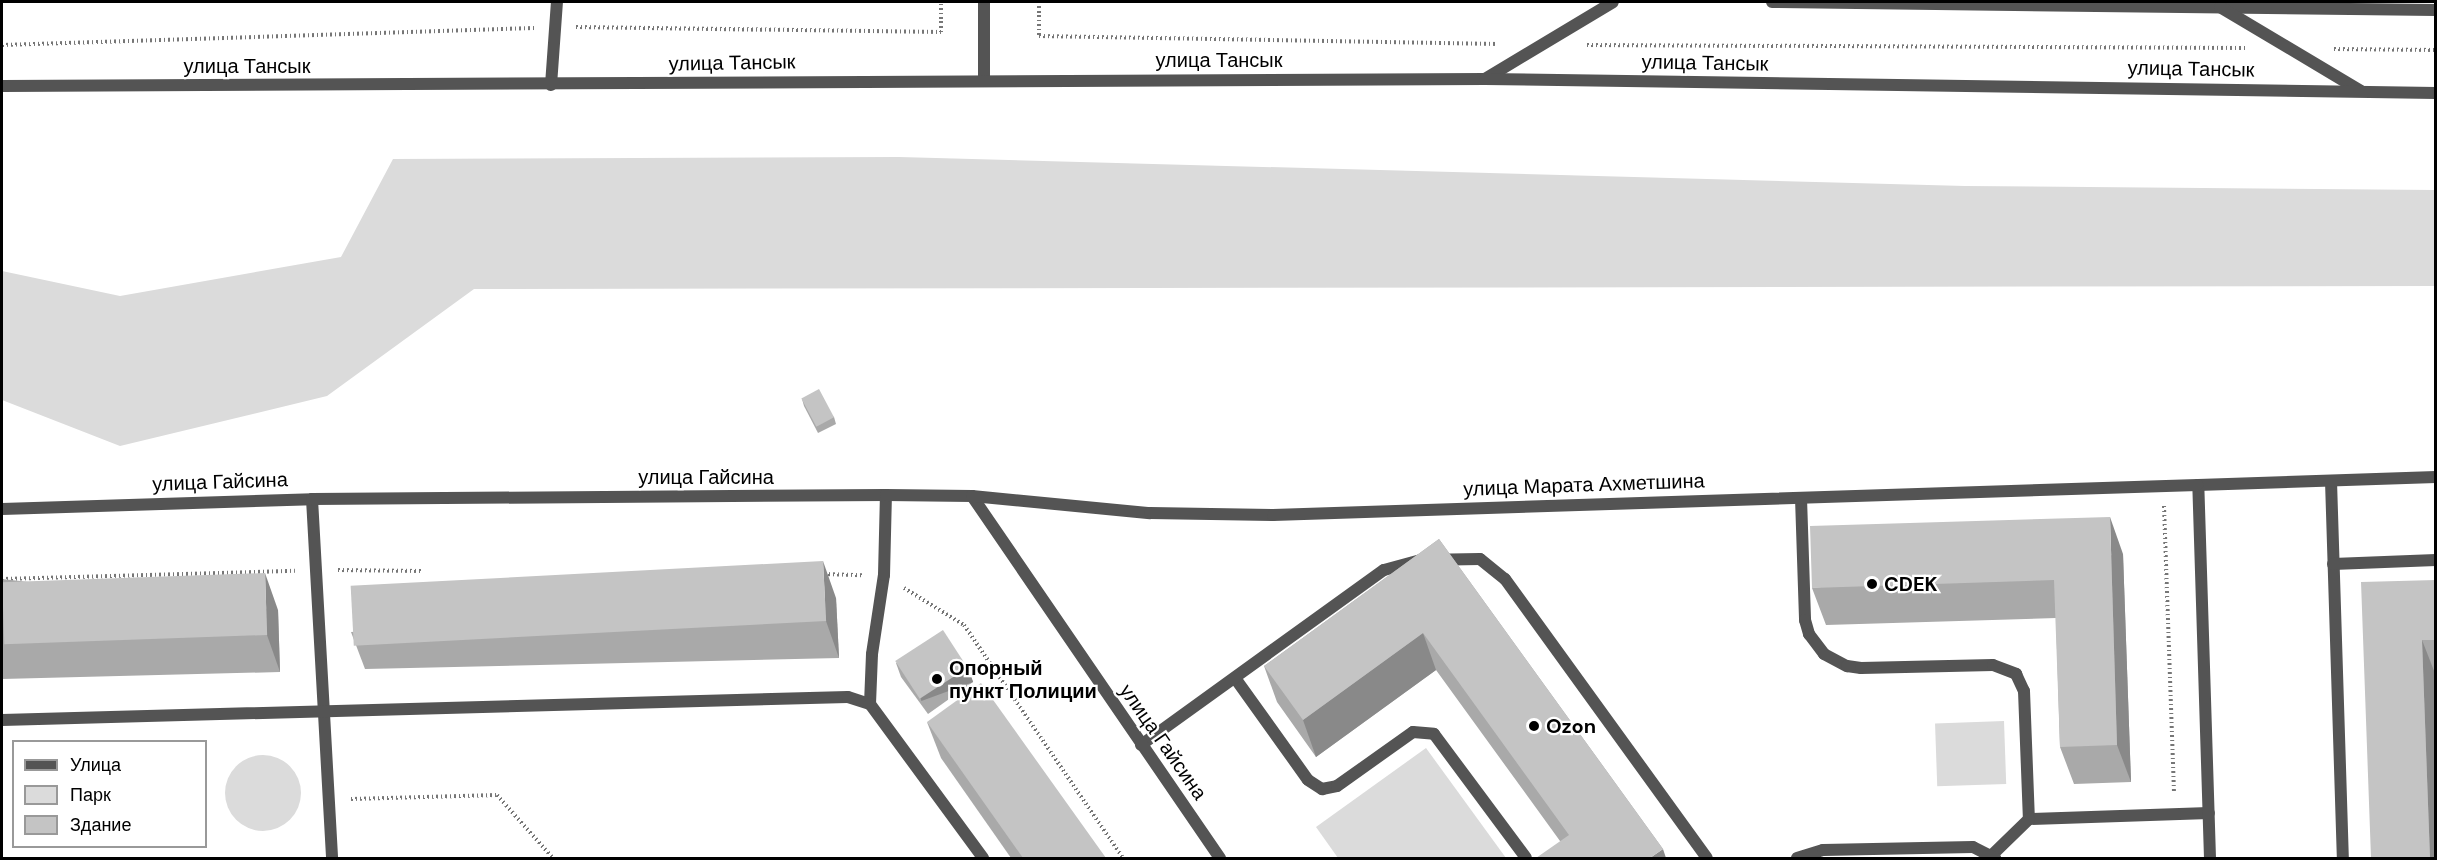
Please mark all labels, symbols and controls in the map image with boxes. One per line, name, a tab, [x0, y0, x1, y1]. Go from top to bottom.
street label: улица Тансык	[1156, 48, 1282, 72]
street label: улица Тансык	[668, 50, 796, 76]
street label: улица Тансык	[1641, 50, 1769, 76]
street label: улица Тансык	[184, 54, 310, 78]
street label: улица Тансык	[2127, 56, 2255, 82]
street label: улица Гайсина	[638, 465, 774, 489]
street label: улица Гайсина	[152, 468, 288, 496]
street label: улица Марата Ахметшина	[1463, 469, 1705, 501]
place label: CDEK	[1884, 572, 1938, 596]
marker: CDEK	[1865, 577, 1879, 591]
place label: Опорный пункт Полиции	[949, 656, 1097, 703]
marker: Опорный пункт Полиции	[930, 672, 944, 686]
street label: улица Гайсина	[1114, 680, 1212, 804]
place label: Ozon	[1546, 714, 1596, 738]
marker: Ozon	[1527, 719, 1541, 733]
legend	[12, 740, 207, 848]
text: Улица	[70, 753, 121, 777]
text: Парк	[70, 783, 111, 807]
text: Здание	[70, 813, 131, 837]

